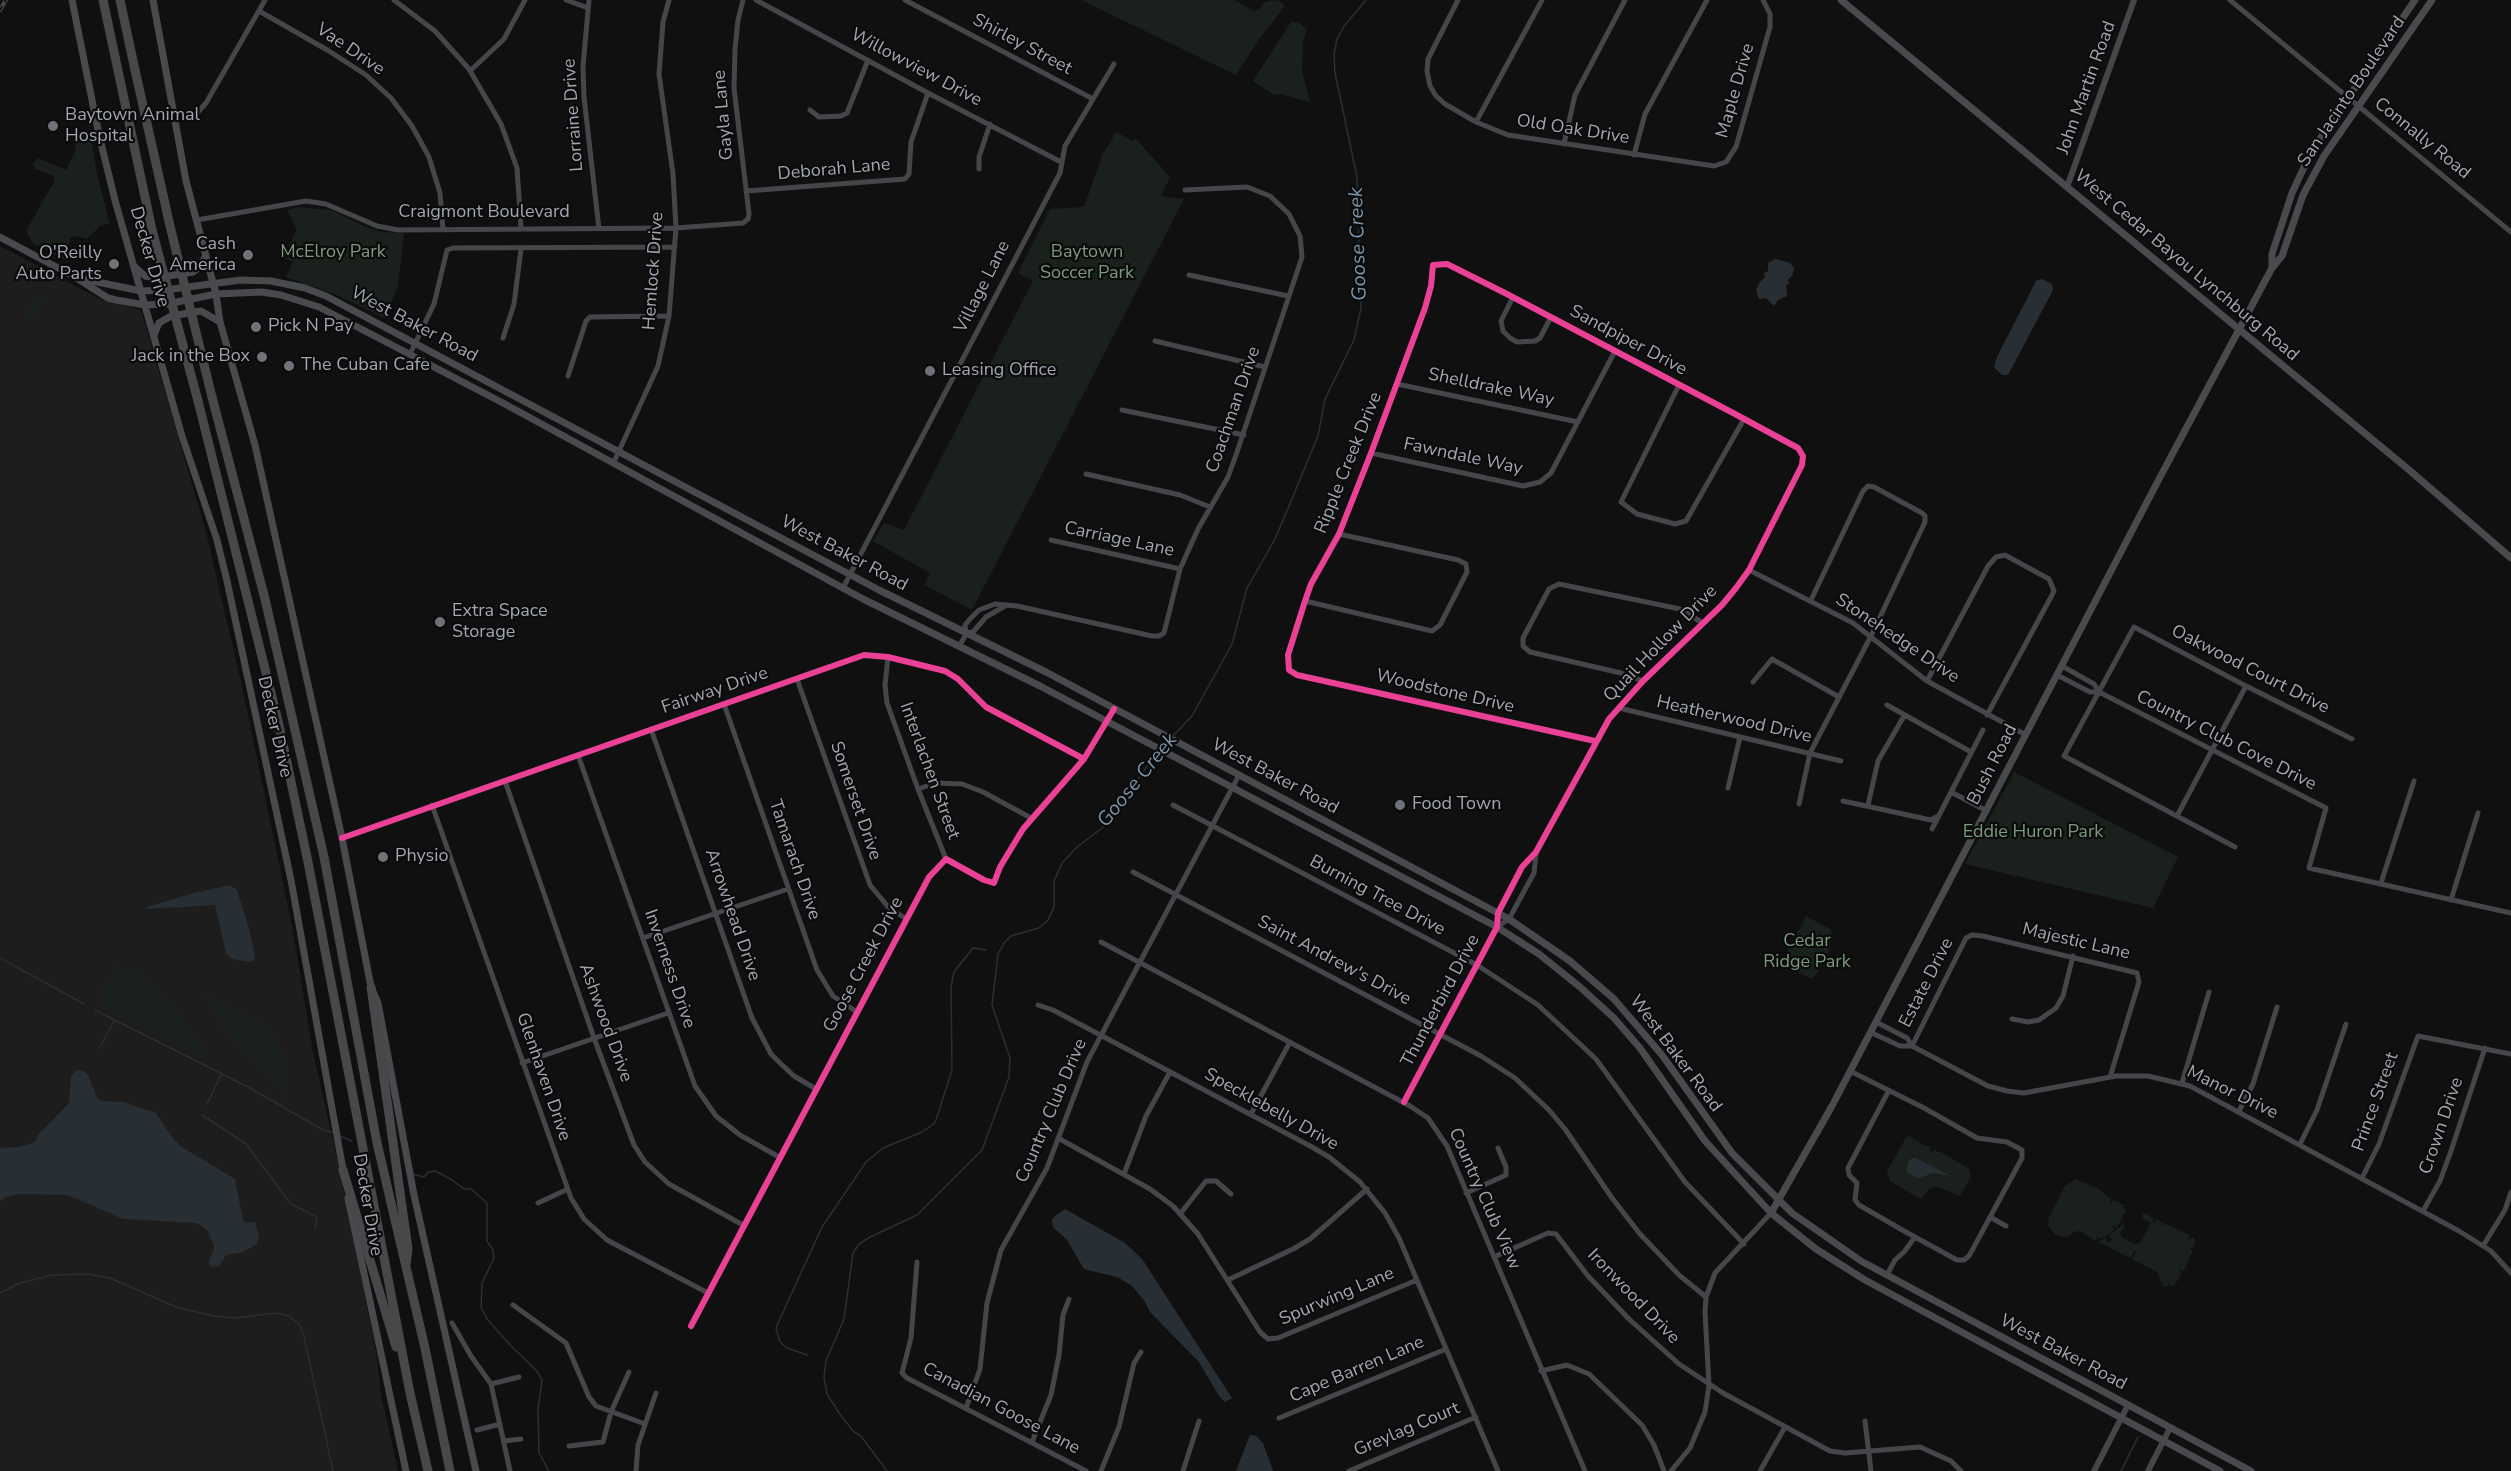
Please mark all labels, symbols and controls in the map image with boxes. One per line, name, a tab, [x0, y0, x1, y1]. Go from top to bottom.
street label: Shirley Street	[969, 10, 1075, 80]
street label: San Jacinto Boulevard	[2294, 13, 2410, 171]
street label: Vae Drive	[312, 19, 388, 81]
street label: John Martin Road	[2053, 19, 2121, 157]
street label: Willowview Drive	[847, 24, 985, 112]
street label: Maple Drive	[1712, 41, 1760, 141]
street label: Lorraine Drive	[559, 58, 589, 172]
street label: Gayla Lane	[709, 69, 739, 161]
street label: Connally Road	[2369, 94, 2475, 184]
place label: Baytown Animal Hospital	[65, 105, 200, 148]
street label: Old Oak Drive	[1515, 110, 1631, 150]
marker: Baytown Animal Hospital	[46, 119, 60, 133]
street label: Deborah Lane	[777, 154, 891, 186]
street label: West Cedar Bayou Lynchburg Road	[2069, 166, 2303, 366]
water label: Goose Creek	[1345, 187, 1373, 301]
street label: Craigmont Boulevard	[398, 202, 570, 224]
street label: Decker Drive	[124, 204, 174, 310]
street label: Hemlock Drive	[639, 211, 669, 331]
place label: Cash America	[169, 234, 236, 276]
street label: Village Lane	[951, 237, 1015, 337]
park label: McElroy Park	[280, 242, 386, 264]
park label: Baytown Soccer Park	[1040, 242, 1134, 284]
place label: O'Reilly Auto Parts	[16, 243, 102, 286]
marker: Cash America	[241, 248, 255, 262]
marker: O'Reilly Auto Parts	[107, 257, 121, 271]
street label: West Baker Road	[347, 282, 481, 368]
street label: Sandpiper Drive	[1566, 301, 1690, 381]
place label: Pick N Pay	[268, 316, 353, 338]
marker: Pick N Pay	[249, 320, 263, 334]
street label: Coachman Drive	[1202, 344, 1266, 476]
place label: Jack in the Box	[131, 346, 250, 368]
marker: Jack in the Box	[255, 350, 269, 364]
place label: The Cuban Cafe	[301, 355, 430, 377]
marker: The Cuban Cafe	[282, 359, 296, 373]
place label: Leasing Office	[942, 360, 1056, 382]
marker: Leasing Office	[923, 364, 937, 378]
street label: Shelldrake Way	[1426, 364, 1556, 412]
street label: Ripple Creek Drive	[1311, 389, 1387, 537]
street label: Fawndale Way	[1401, 434, 1525, 480]
street label: West Baker Road	[777, 511, 911, 597]
street label: Carriage Lane	[1062, 518, 1176, 562]
street label: Quail Hollow Drive	[1600, 581, 1722, 707]
street label: Stonehedge Drive	[1831, 590, 1963, 688]
place label: Extra Space Storage	[452, 601, 548, 644]
marker: Extra Space Storage	[433, 615, 447, 629]
street label: Oakwood Court Drive	[2167, 621, 2333, 719]
street label: Fairway Drive	[659, 663, 771, 719]
street label: Woodstone Drive	[1374, 666, 1516, 718]
street label: Decker Drive	[252, 674, 296, 780]
street label: Country Club Cove Drive	[2132, 686, 2320, 796]
street label: Heatherwood Drive	[1654, 692, 1814, 748]
street label: Interlachen Street	[894, 700, 964, 842]
street label: Bush Road	[1963, 721, 2023, 809]
water label: Goose Creek	[1093, 729, 1183, 833]
street label: West Baker Road	[1208, 734, 1342, 820]
street label: Somerset Drive	[825, 739, 885, 863]
place label: Food Town	[1412, 794, 1501, 816]
street label: Tamarach Drive	[763, 797, 825, 923]
marker: Food Town	[1393, 798, 1407, 812]
park label: Eddie Huron Park	[1963, 822, 2103, 844]
place label: Physio	[395, 846, 448, 868]
street label: Arrowhead Drive	[699, 846, 765, 984]
marker: Physio	[376, 850, 390, 864]
street label: Burning Tree Drive	[1305, 851, 1449, 941]
street label: Goose Creek Drive	[819, 894, 909, 1036]
street label: Inverness Drive	[639, 907, 699, 1031]
street label: Saint Andrew's Drive	[1254, 911, 1414, 1011]
street label: Majestic Lane	[2020, 919, 2132, 965]
street label: Thunderbird Drive	[1397, 931, 1485, 1071]
park label: Cedar Ridge Park	[1763, 931, 1851, 974]
street label: Estate Drive	[1895, 934, 1959, 1032]
street label: Ashwood Drive	[574, 961, 636, 1085]
street label: West Baker Road	[1624, 991, 1726, 1117]
street label: Glenhaven Drive	[511, 1010, 575, 1144]
street label: Country Club Drive	[1012, 1036, 1092, 1186]
street label: Prince Street	[2348, 1050, 2404, 1154]
street label: Manor Drive	[2183, 1062, 2281, 1124]
street label: Specklebelly Drive	[1200, 1064, 1342, 1156]
street label: Crown Drive	[2415, 1075, 2469, 1177]
street label: Country Club View	[1443, 1125, 1525, 1273]
street label: Decker Drive	[347, 1152, 387, 1258]
street label: Ironwood Drive	[1582, 1245, 1684, 1349]
street label: Spurwing Lane	[1276, 1263, 1398, 1331]
street label: West Baker Road	[1996, 1310, 2130, 1396]
street label: Cape Barren Lane	[1286, 1332, 1428, 1408]
street label: Canadian Goose Lane	[919, 1358, 1083, 1460]
street label: Greylag Court	[1351, 1398, 1463, 1462]

